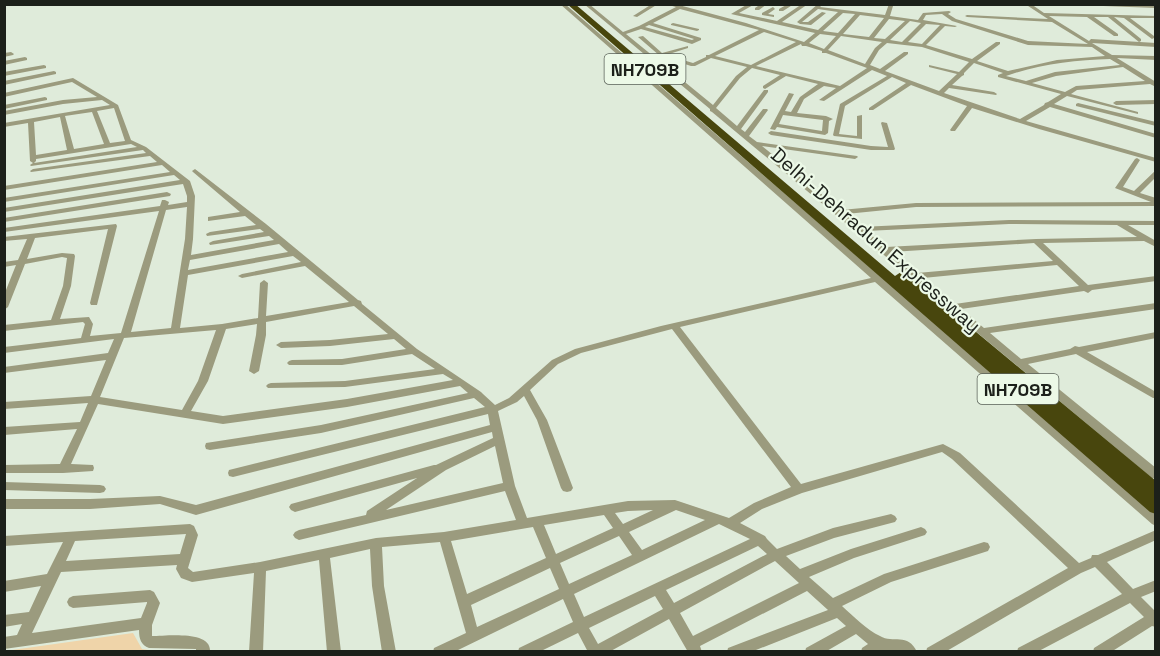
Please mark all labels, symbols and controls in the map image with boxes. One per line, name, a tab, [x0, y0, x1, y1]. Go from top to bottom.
road number: NH709B	[604, 54, 686, 84]
street label: Delhi-Dehradun Expressway	[766, 142, 986, 338]
road number: NH709B	[978, 374, 1058, 404]

